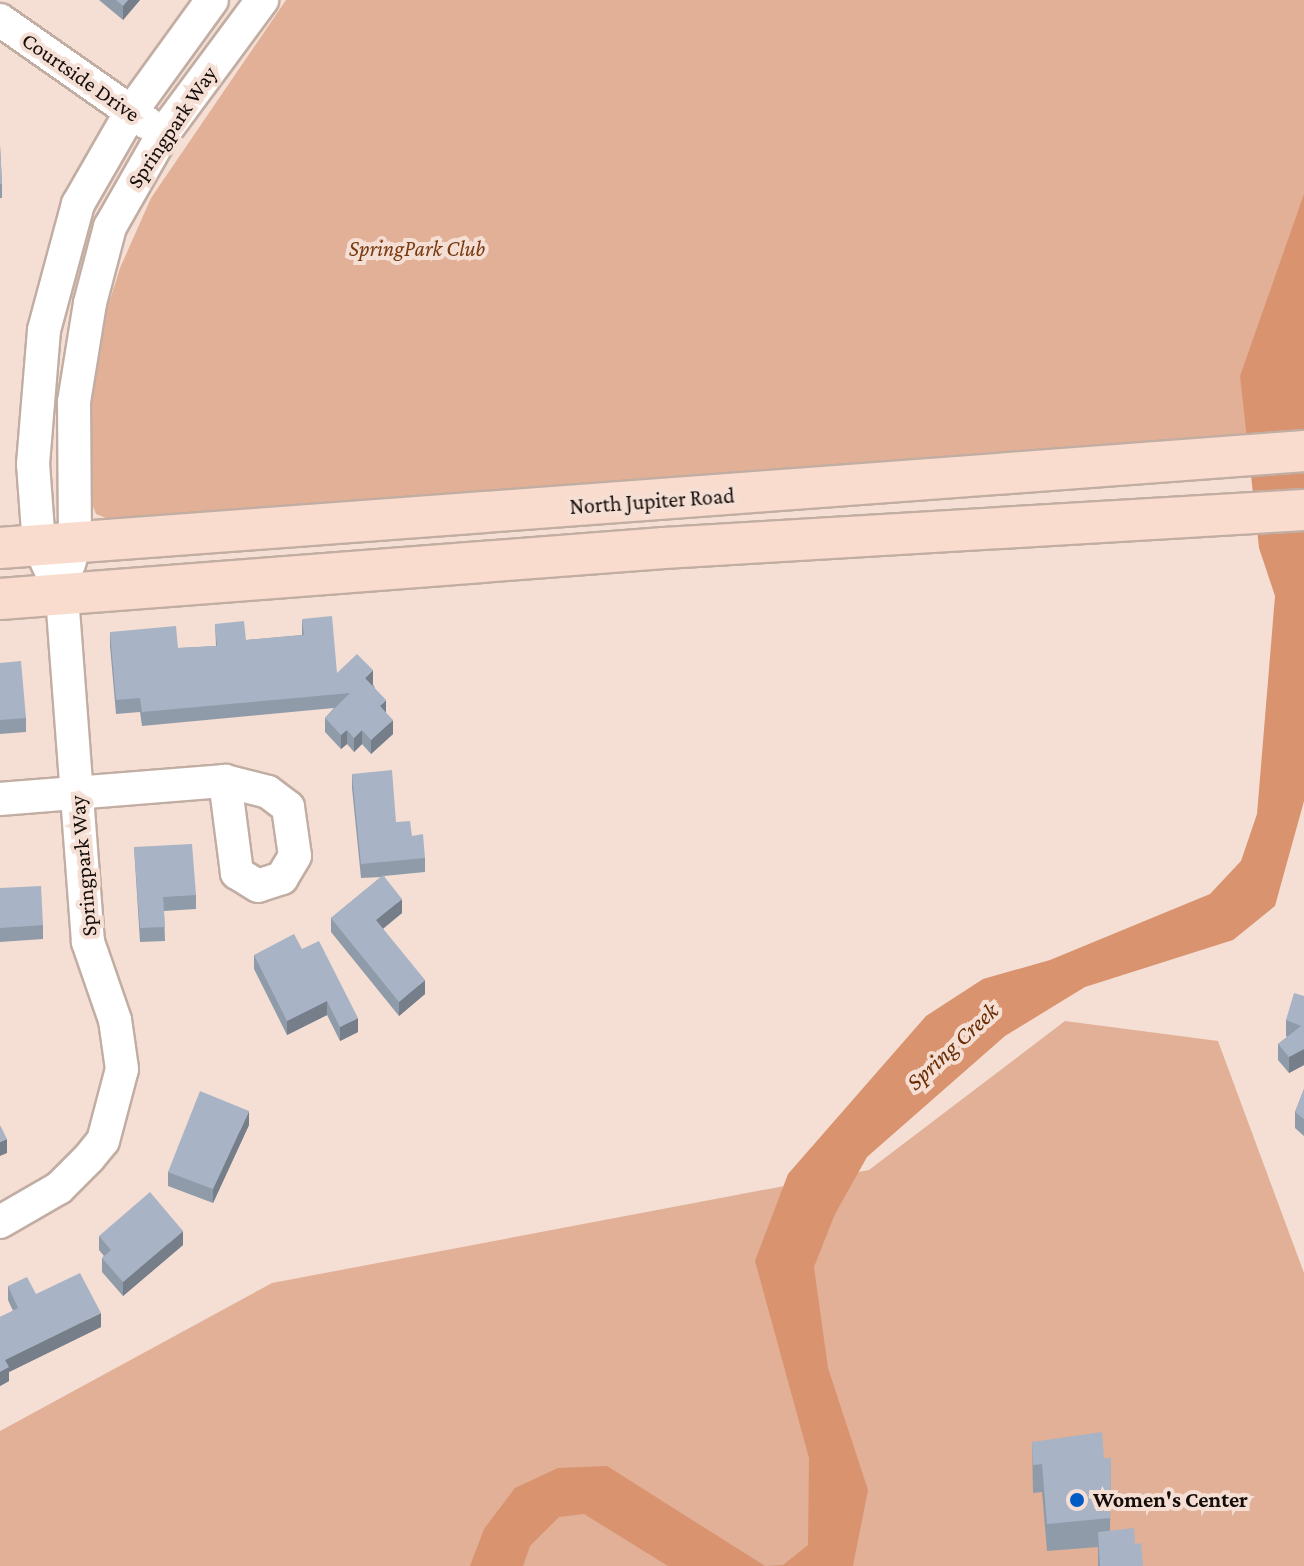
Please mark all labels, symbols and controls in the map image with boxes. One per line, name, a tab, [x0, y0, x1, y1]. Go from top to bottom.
street label: Courtside Drive	[17, 27, 145, 127]
street label: Springpark Way	[122, 61, 222, 193]
park label: SpringPark Club	[349, 236, 485, 262]
street label: North Jupiter Road	[569, 482, 735, 520]
street label: Springpark Way	[64, 794, 102, 938]
water label: Spring Creek	[900, 996, 1004, 1096]
place label: Women's Center	[1093, 1487, 1248, 1513]
marker: Women's Center	[1068, 1491, 1086, 1509]

